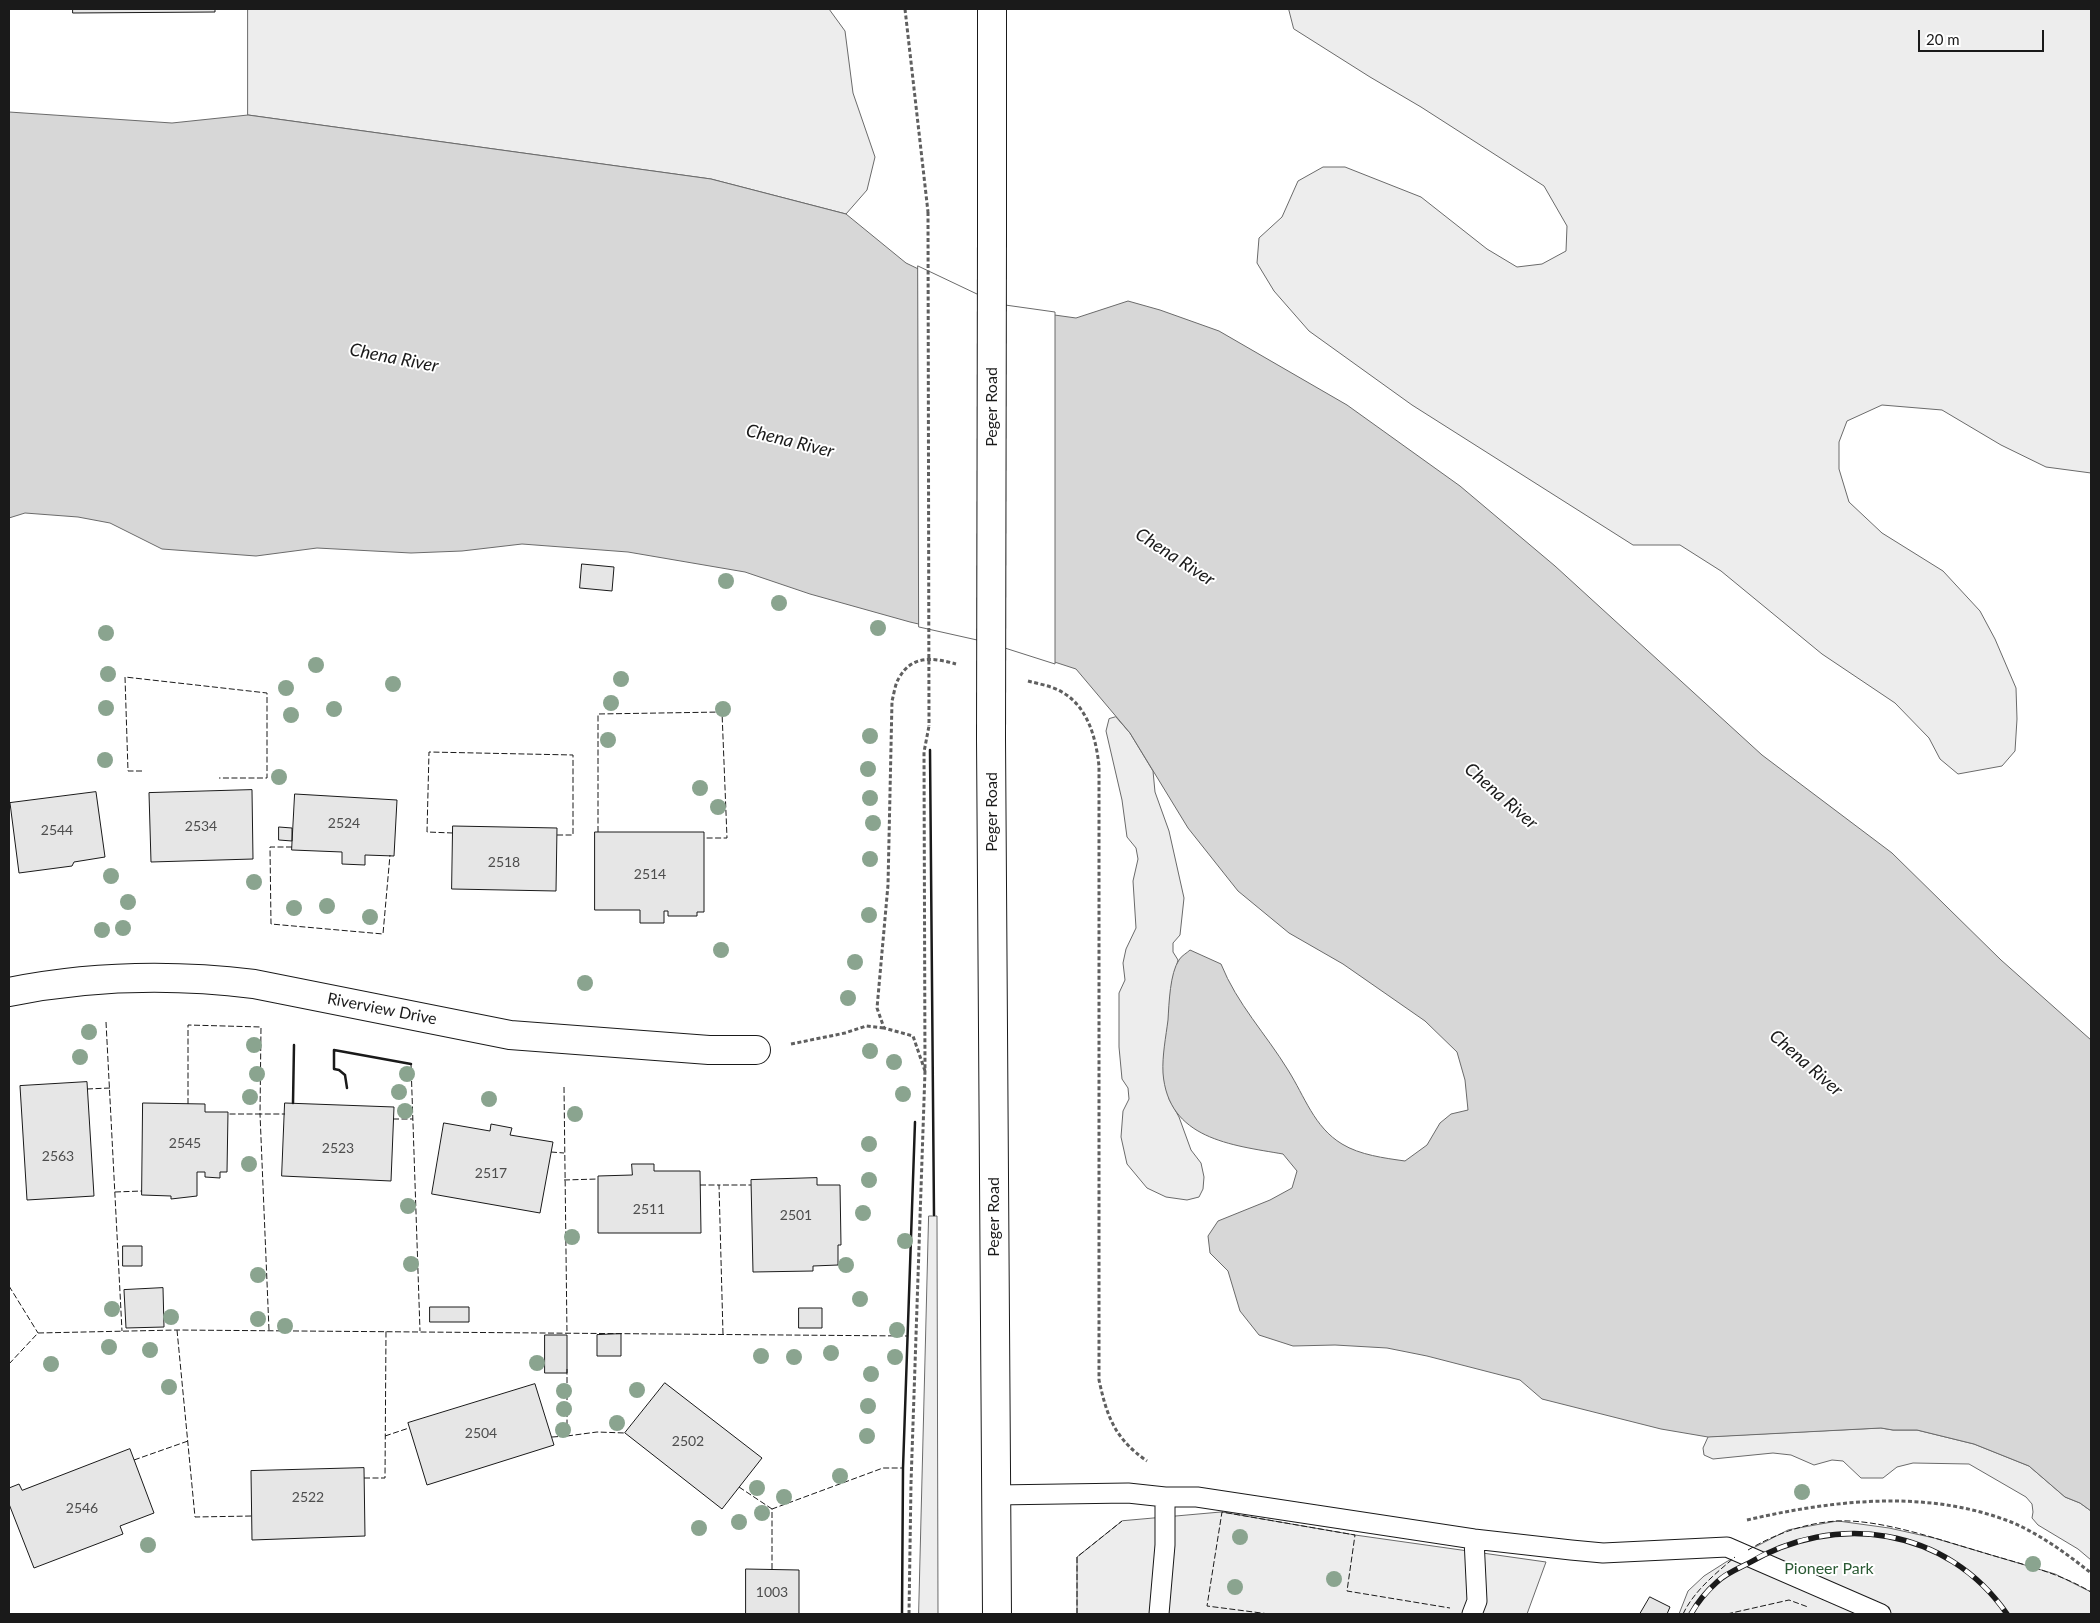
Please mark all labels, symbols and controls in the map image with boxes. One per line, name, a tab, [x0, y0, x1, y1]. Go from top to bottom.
scale bar	[1920, 20, 2046, 52]
text: 20 m	[1926, 30, 1960, 48]
water label: Chena River	[348, 339, 440, 377]
street label: Peger Road	[982, 367, 1002, 447]
water label: Chena River	[744, 420, 836, 462]
water label: Chena River	[1131, 523, 1219, 591]
water label: Chena River	[1460, 758, 1542, 834]
street label: Peger Road	[982, 772, 1002, 852]
house number: 2524	[328, 815, 360, 831]
house number: 2534	[185, 818, 217, 834]
house number: 2544	[41, 822, 73, 838]
house number: 2518	[488, 854, 520, 870]
house number: 2514	[634, 866, 666, 882]
street label: Riverview Drive	[326, 989, 438, 1029]
water label: Chena River	[1765, 1025, 1847, 1101]
house number: 2545	[169, 1135, 201, 1151]
house number: 2523	[322, 1140, 354, 1156]
house number: 2563	[42, 1148, 74, 1164]
house number: 2517	[475, 1165, 507, 1181]
street label: Peger Road	[984, 1177, 1004, 1257]
house number: 2511	[633, 1201, 665, 1217]
house number: 2501	[780, 1207, 812, 1223]
house number: 2504	[465, 1425, 497, 1441]
house number: 2502	[672, 1433, 704, 1449]
house number: 2522	[292, 1489, 324, 1505]
house number: 2546	[66, 1500, 98, 1516]
park label: Pioneer Park	[1784, 1559, 1874, 1579]
house number: 1003	[756, 1584, 788, 1600]

